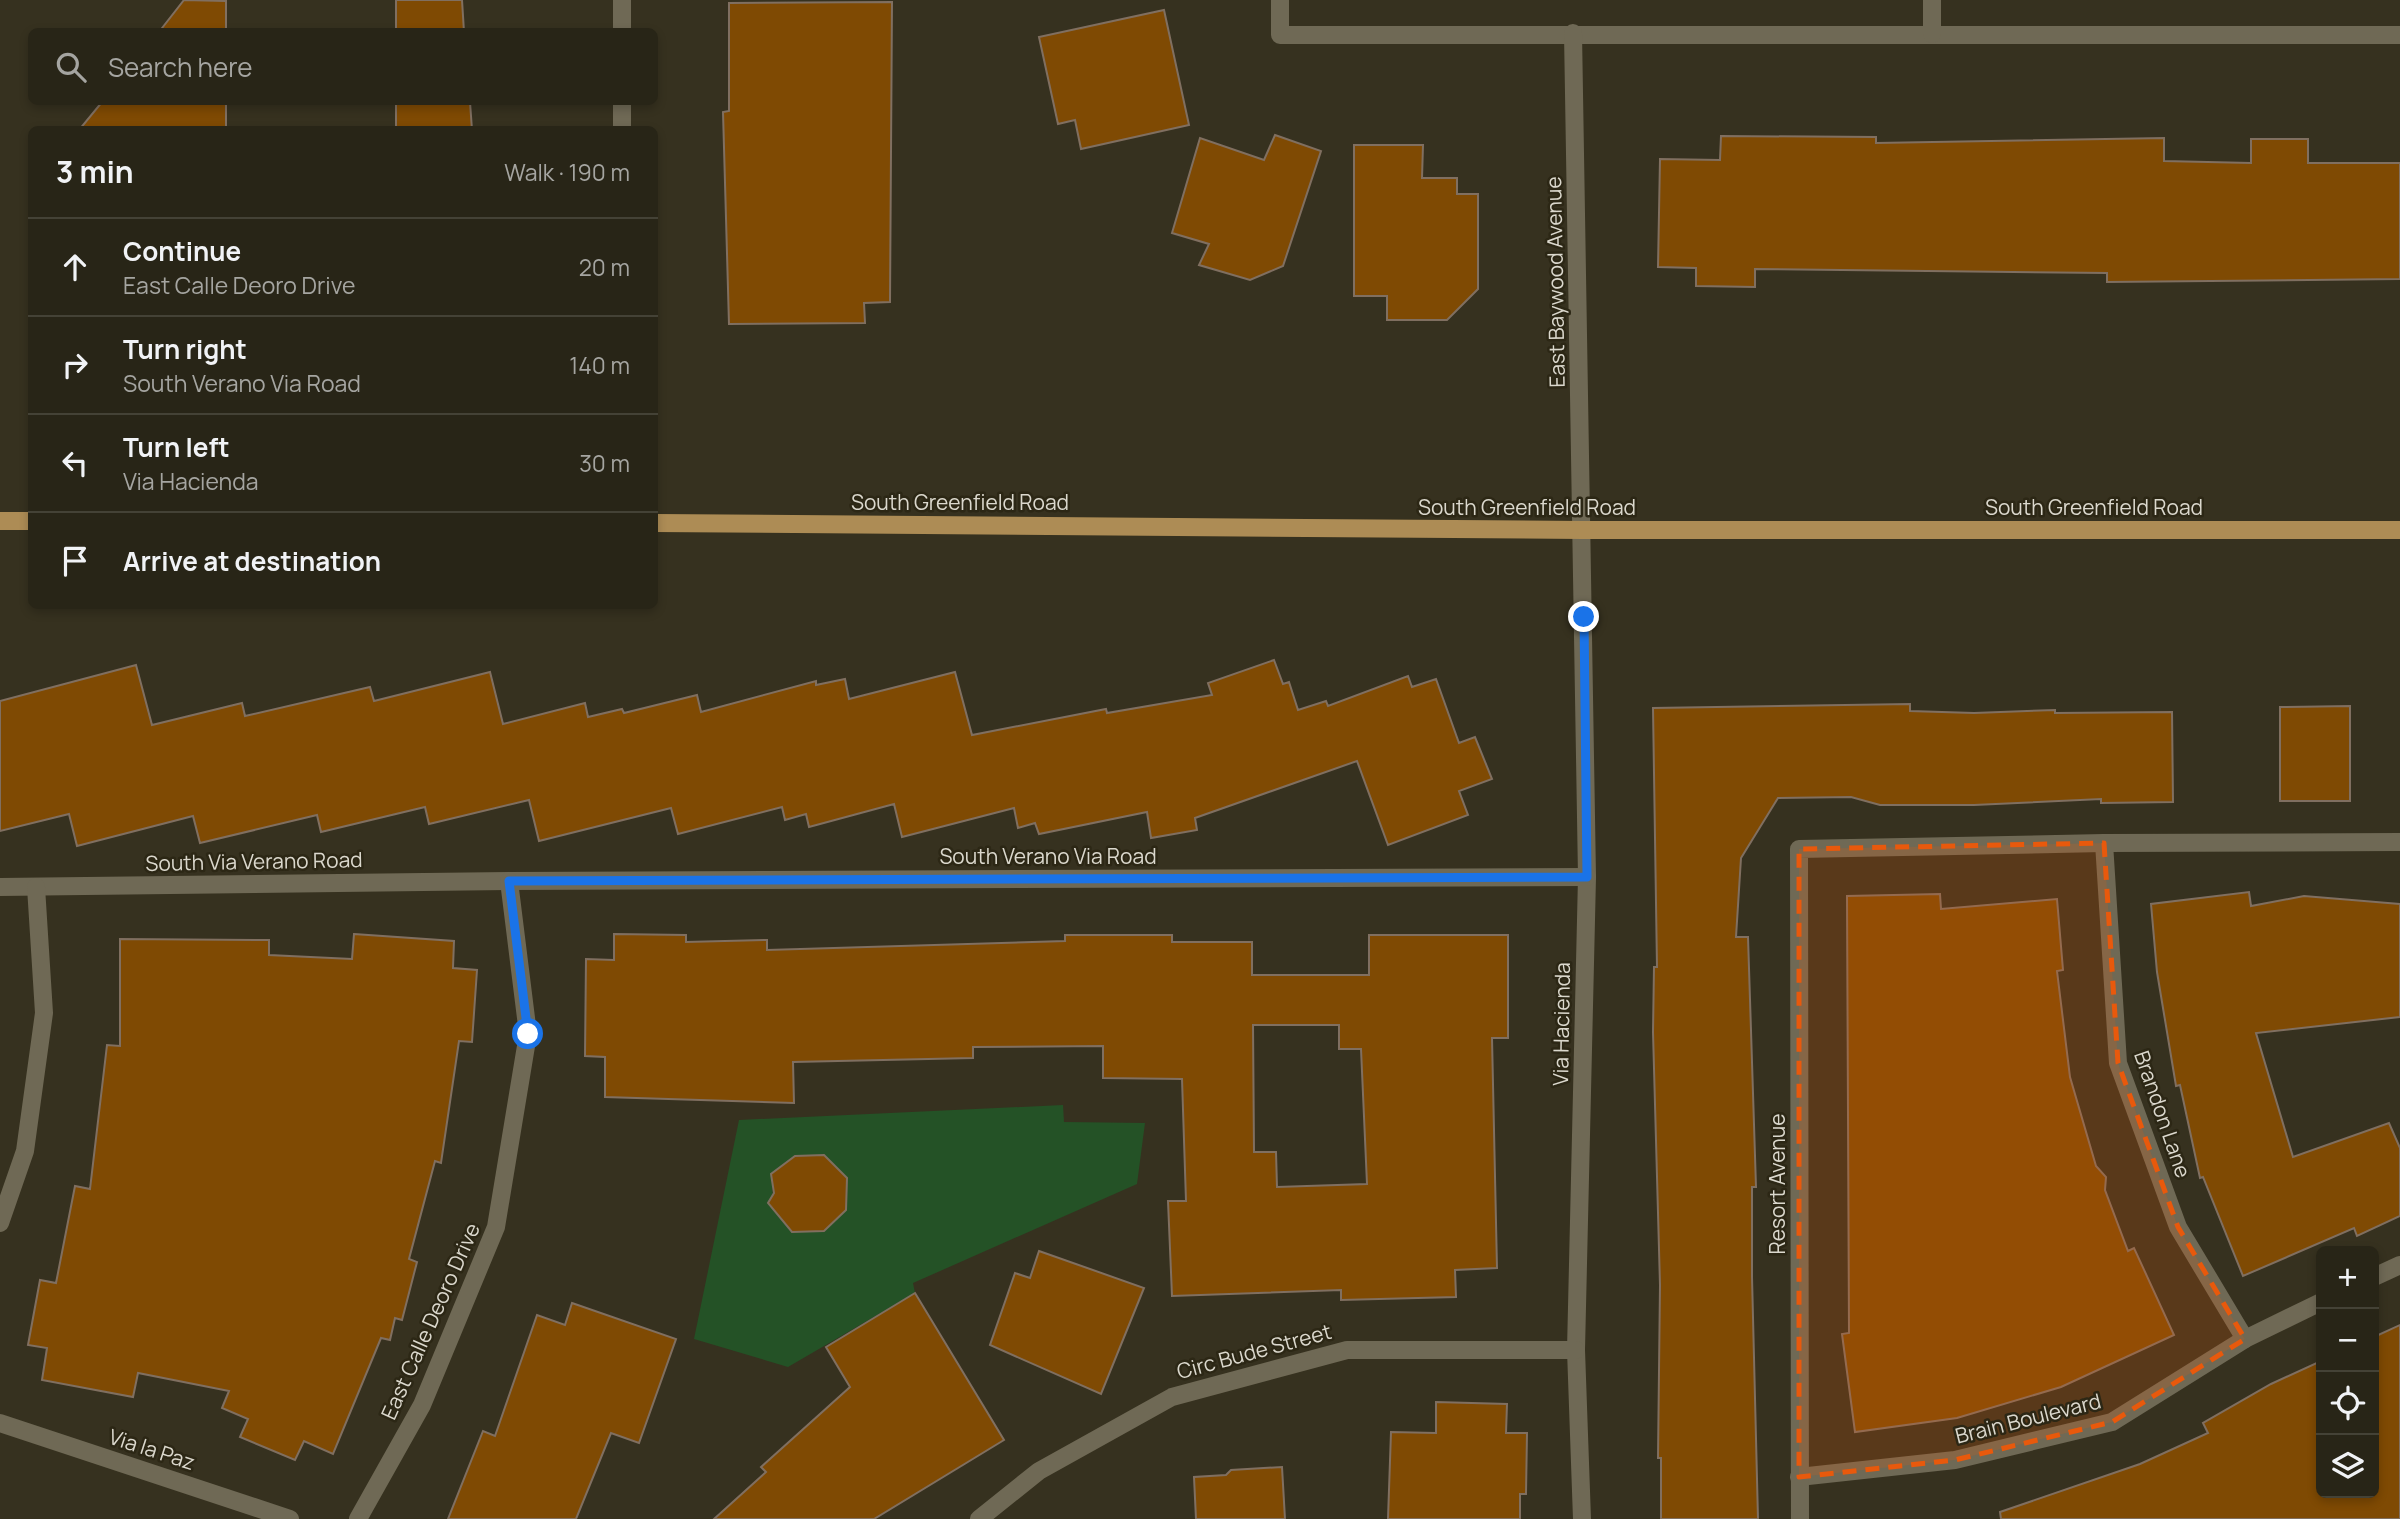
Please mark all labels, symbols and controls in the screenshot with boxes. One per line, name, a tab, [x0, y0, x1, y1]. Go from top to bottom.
search box	[28, 28, 658, 105]
icon: search	[52, 48, 90, 86]
text: Search here	[108, 49, 253, 85]
text: 3 min	[56, 151, 134, 192]
text: Walk · 190 m	[504, 156, 630, 188]
street label: East Baywood Avenue	[1539, 176, 1571, 388]
text: Continue	[123, 233, 241, 269]
icon: ahead	[56, 248, 94, 286]
text: 20 m	[579, 251, 630, 283]
text: East Calle Deoro Drive	[123, 269, 355, 301]
text: Turn right	[123, 331, 247, 367]
icon: right	[56, 346, 94, 384]
text: 140 m	[569, 349, 630, 381]
text: South Verano Via Road	[123, 367, 361, 399]
text: Turn left	[123, 429, 230, 465]
icon: left	[56, 444, 94, 482]
text: 30 m	[579, 447, 630, 479]
text: Via Hacienda	[123, 465, 259, 497]
street label: South Greenfield Road	[851, 488, 1069, 516]
street label: South Greenfield Road	[1418, 493, 1636, 521]
street label: South Greenfield Road	[1985, 493, 2203, 521]
icon: arrive	[56, 542, 94, 580]
text: Arrive at destination	[123, 543, 381, 579]
route end	[1568, 601, 1599, 632]
street label: South Verano Via Road	[939, 842, 1157, 870]
street label: South Via Verano Road	[145, 845, 363, 877]
street label: Via Hacienda	[1546, 962, 1576, 1086]
route start	[512, 1018, 543, 1049]
street label: Brandon Lane	[2128, 1047, 2198, 1181]
street label: Resort Avenue	[1763, 1113, 1791, 1255]
street label: East Calle Deoro Drive	[374, 1218, 486, 1424]
map controls	[2316, 1246, 2379, 1498]
button: +	[2316, 1246, 2379, 1309]
button: −	[2316, 1309, 2379, 1372]
street label: Circ Bude Street	[1174, 1317, 1334, 1385]
button: locate	[2316, 1372, 2379, 1435]
street label: Brain Boulevard	[1952, 1386, 2104, 1450]
street label: Via la Paz	[105, 1422, 199, 1476]
button: layers	[2316, 1435, 2379, 1498]

